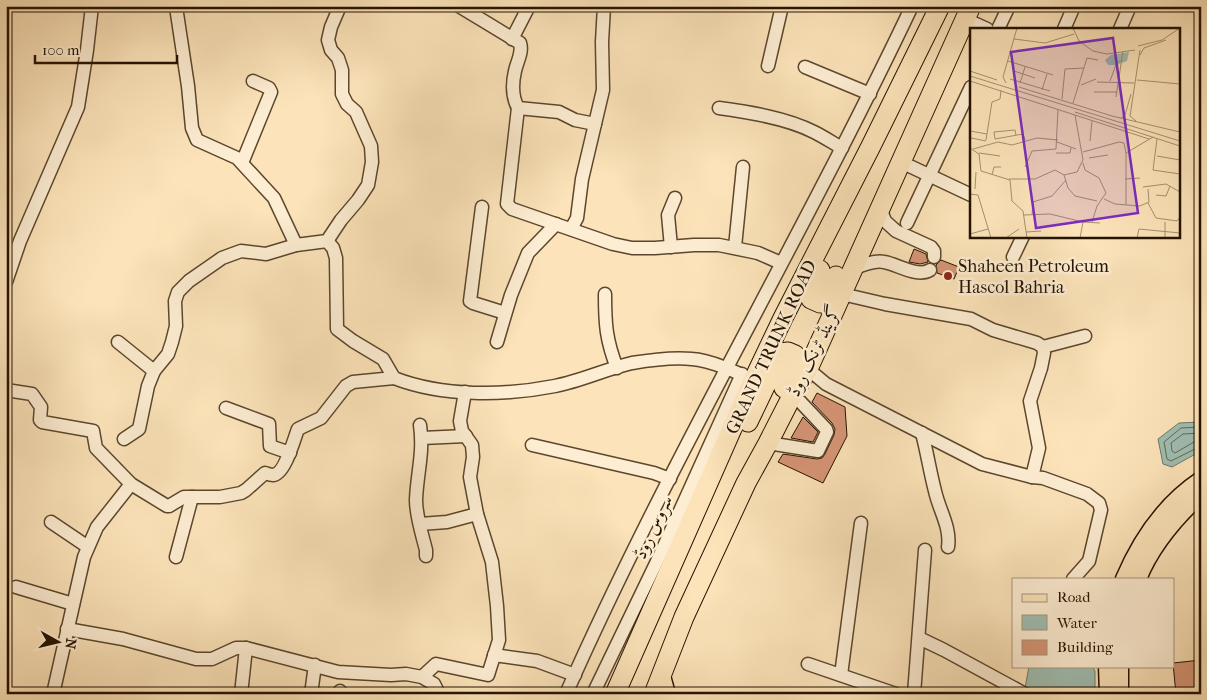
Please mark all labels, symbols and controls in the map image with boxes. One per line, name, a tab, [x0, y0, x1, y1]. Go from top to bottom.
inset map	[970, 28, 1180, 238]
scale bar	[35, 32, 178, 64]
text: 100 m	[42, 41, 80, 59]
place label: Shaheen Petroleum Hascol Bahria	[958, 256, 1109, 298]
street label: GRAND TRUNK ROAD	[722, 257, 821, 438]
marker: Shaheen Petroleum Hascol Bahria	[942, 270, 954, 282]
street label: گرینڈ ٹرنک روڈ	[782, 301, 846, 401]
street label: سروس روڈ	[630, 492, 678, 563]
legend	[1012, 578, 1174, 668]
text: Road	[1057, 588, 1091, 606]
text: Water	[1056, 614, 1097, 632]
north arrow	[32, 618, 82, 668]
text: N	[61, 637, 80, 651]
text: Building	[1057, 638, 1114, 656]

